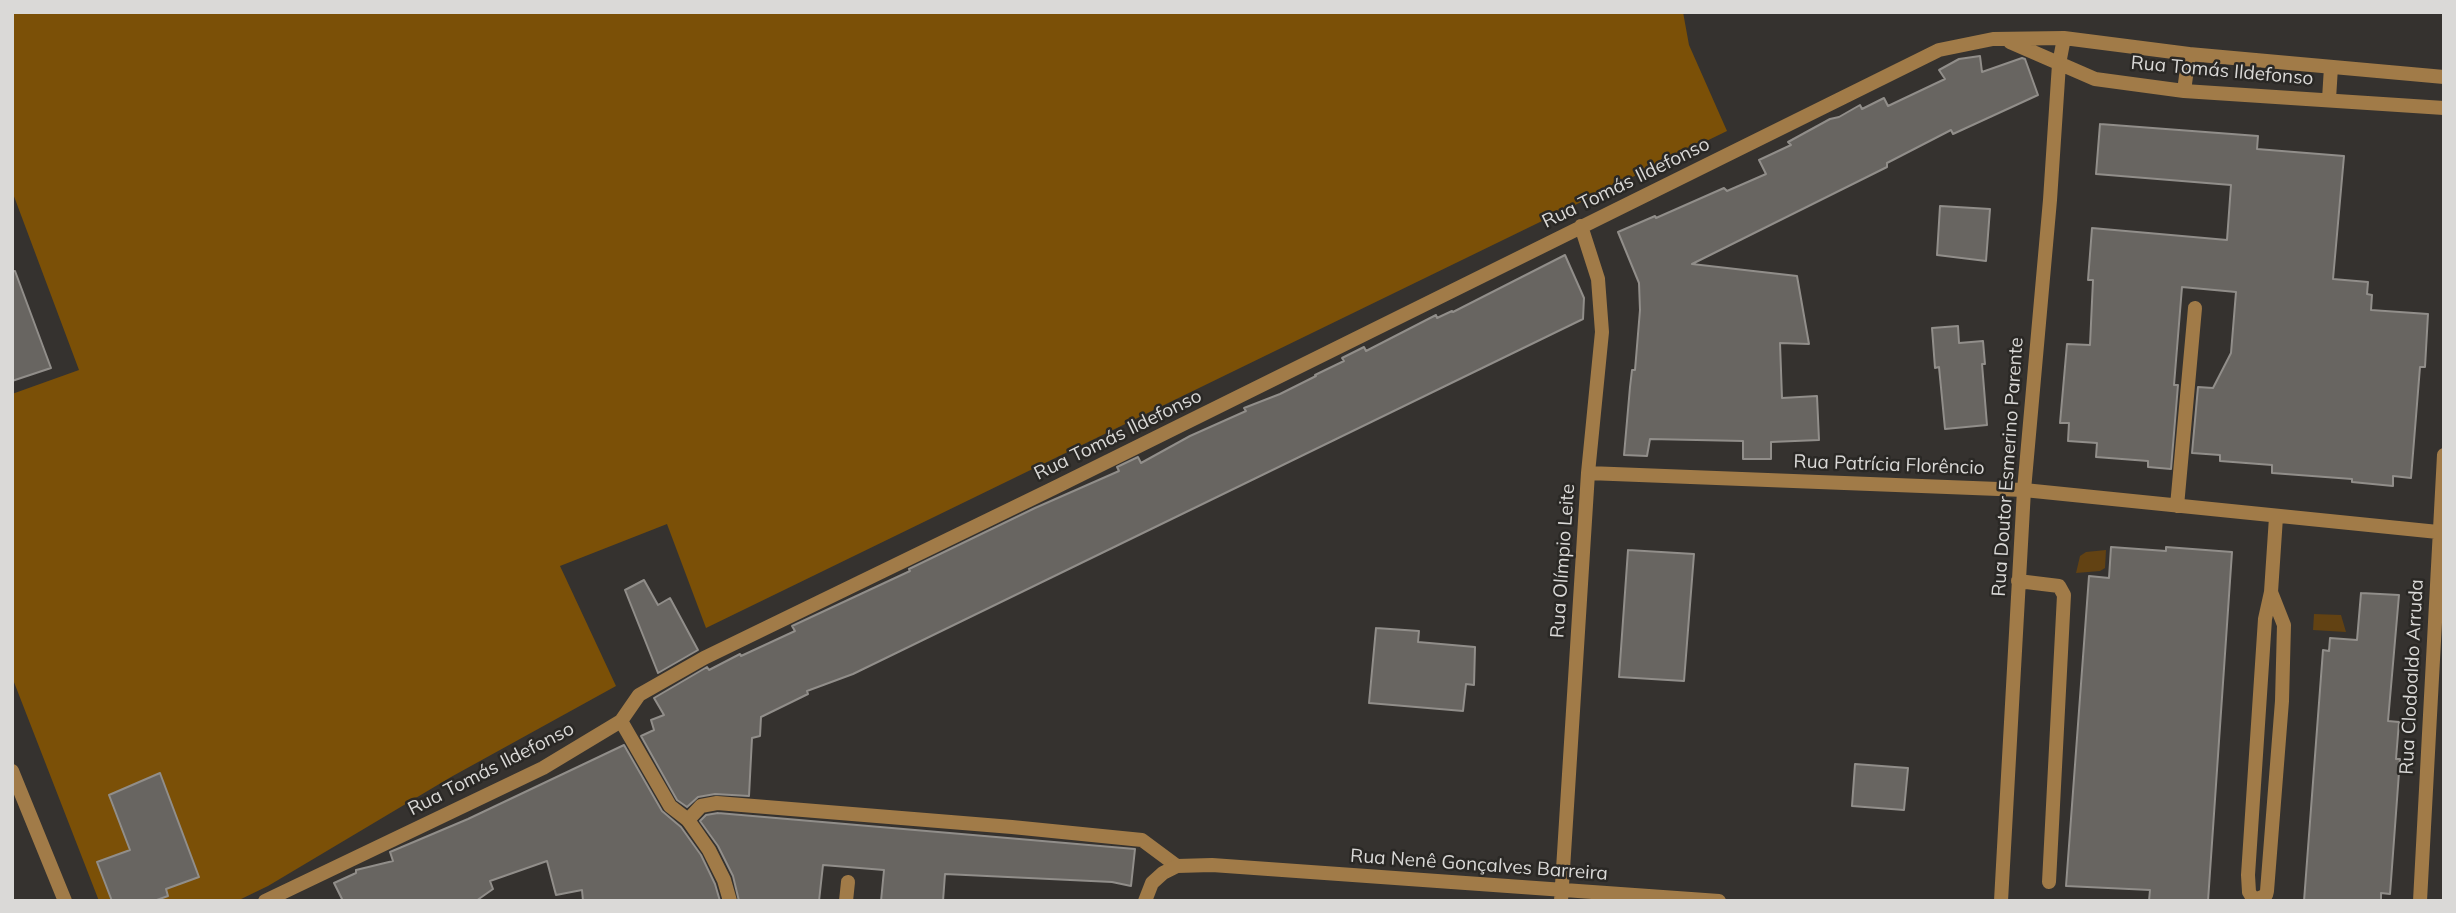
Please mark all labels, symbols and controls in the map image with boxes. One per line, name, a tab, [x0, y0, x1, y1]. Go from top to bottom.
street label: Rua Tomás Ildefonso	[2130, 52, 2314, 90]
street label: Rua Tomás Ildefonso	[1539, 133, 1713, 233]
street label: Rua Doutor Esmerino Parente	[1988, 337, 2028, 597]
street label: Rua Tomás Ildefonso	[1031, 385, 1205, 485]
street label: Rua Patrícia Florêncio	[1793, 450, 1985, 480]
street label: Rua Olímpio Leite	[1546, 483, 1580, 639]
street label: Rua Clodoaldo Arruda	[2395, 579, 2429, 775]
street label: Rua Tomás Ildefonso	[404, 717, 578, 821]
street label: Rua Nenê Gonçalves Barreira	[1349, 845, 1609, 885]

